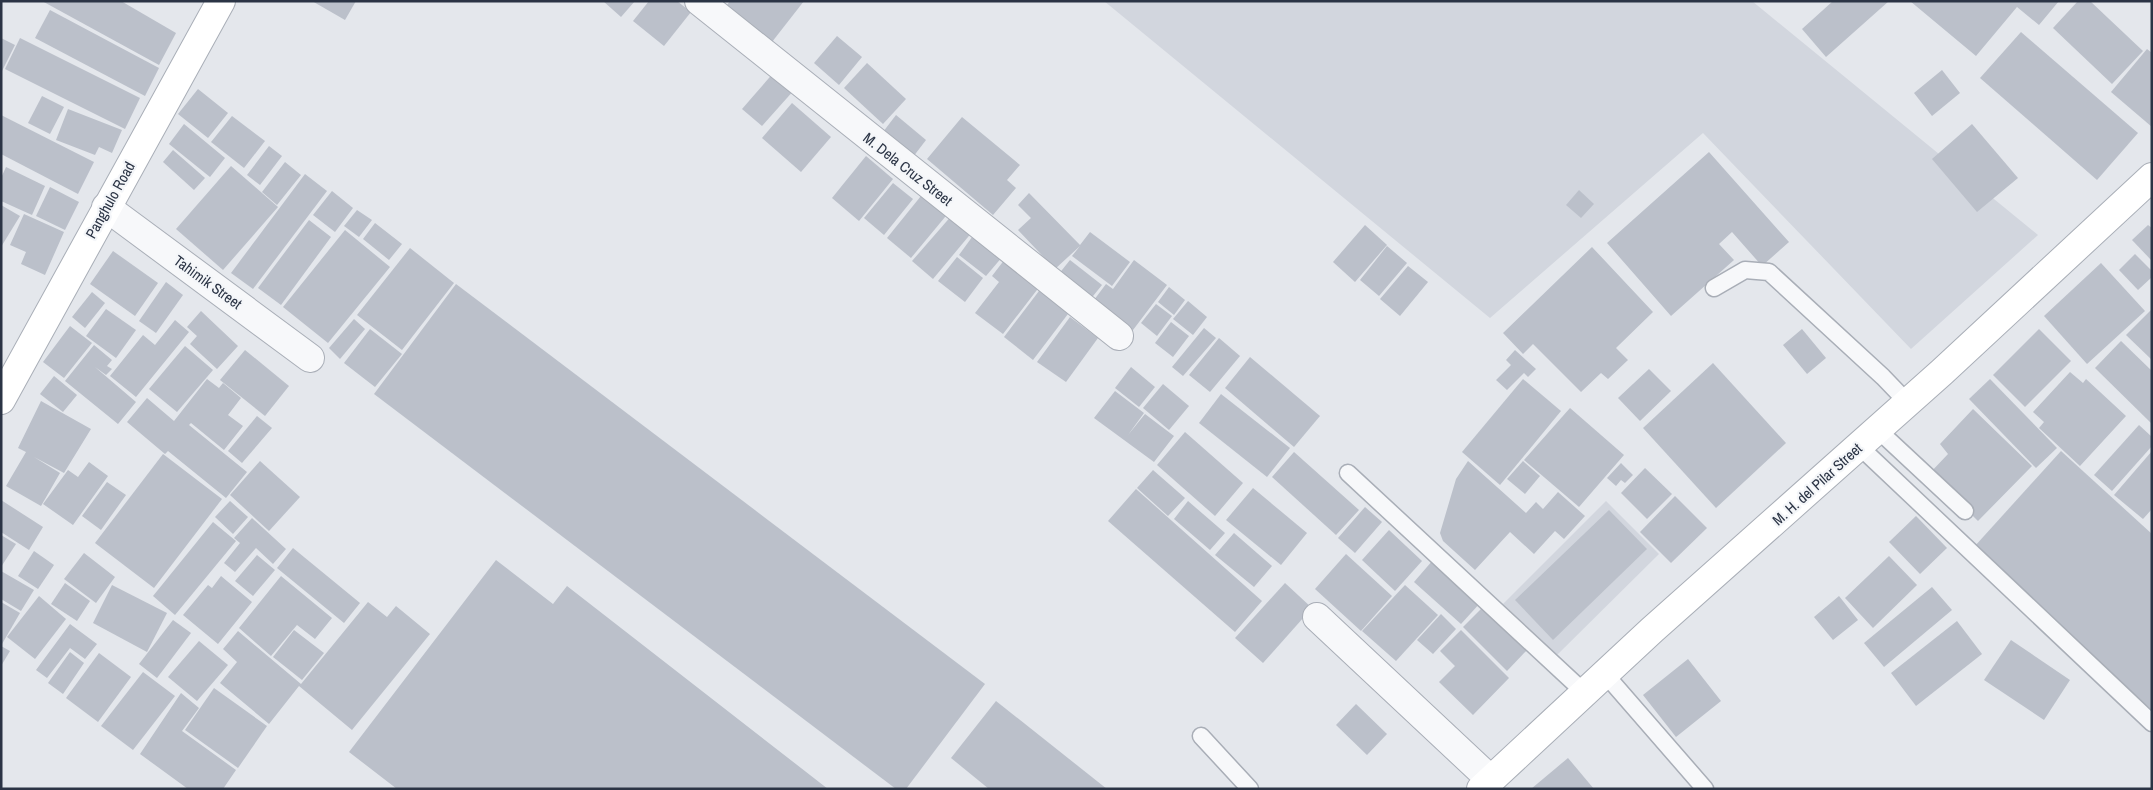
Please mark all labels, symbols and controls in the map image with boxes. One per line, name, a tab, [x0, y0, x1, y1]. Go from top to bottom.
street label: M. Dela Cruz Street	[859, 127, 957, 211]
street label: Panghulo Road	[80, 158, 140, 242]
street label: Tahimik Street	[170, 250, 247, 314]
street label: M. H. del Pilar Street	[1768, 438, 1867, 530]

